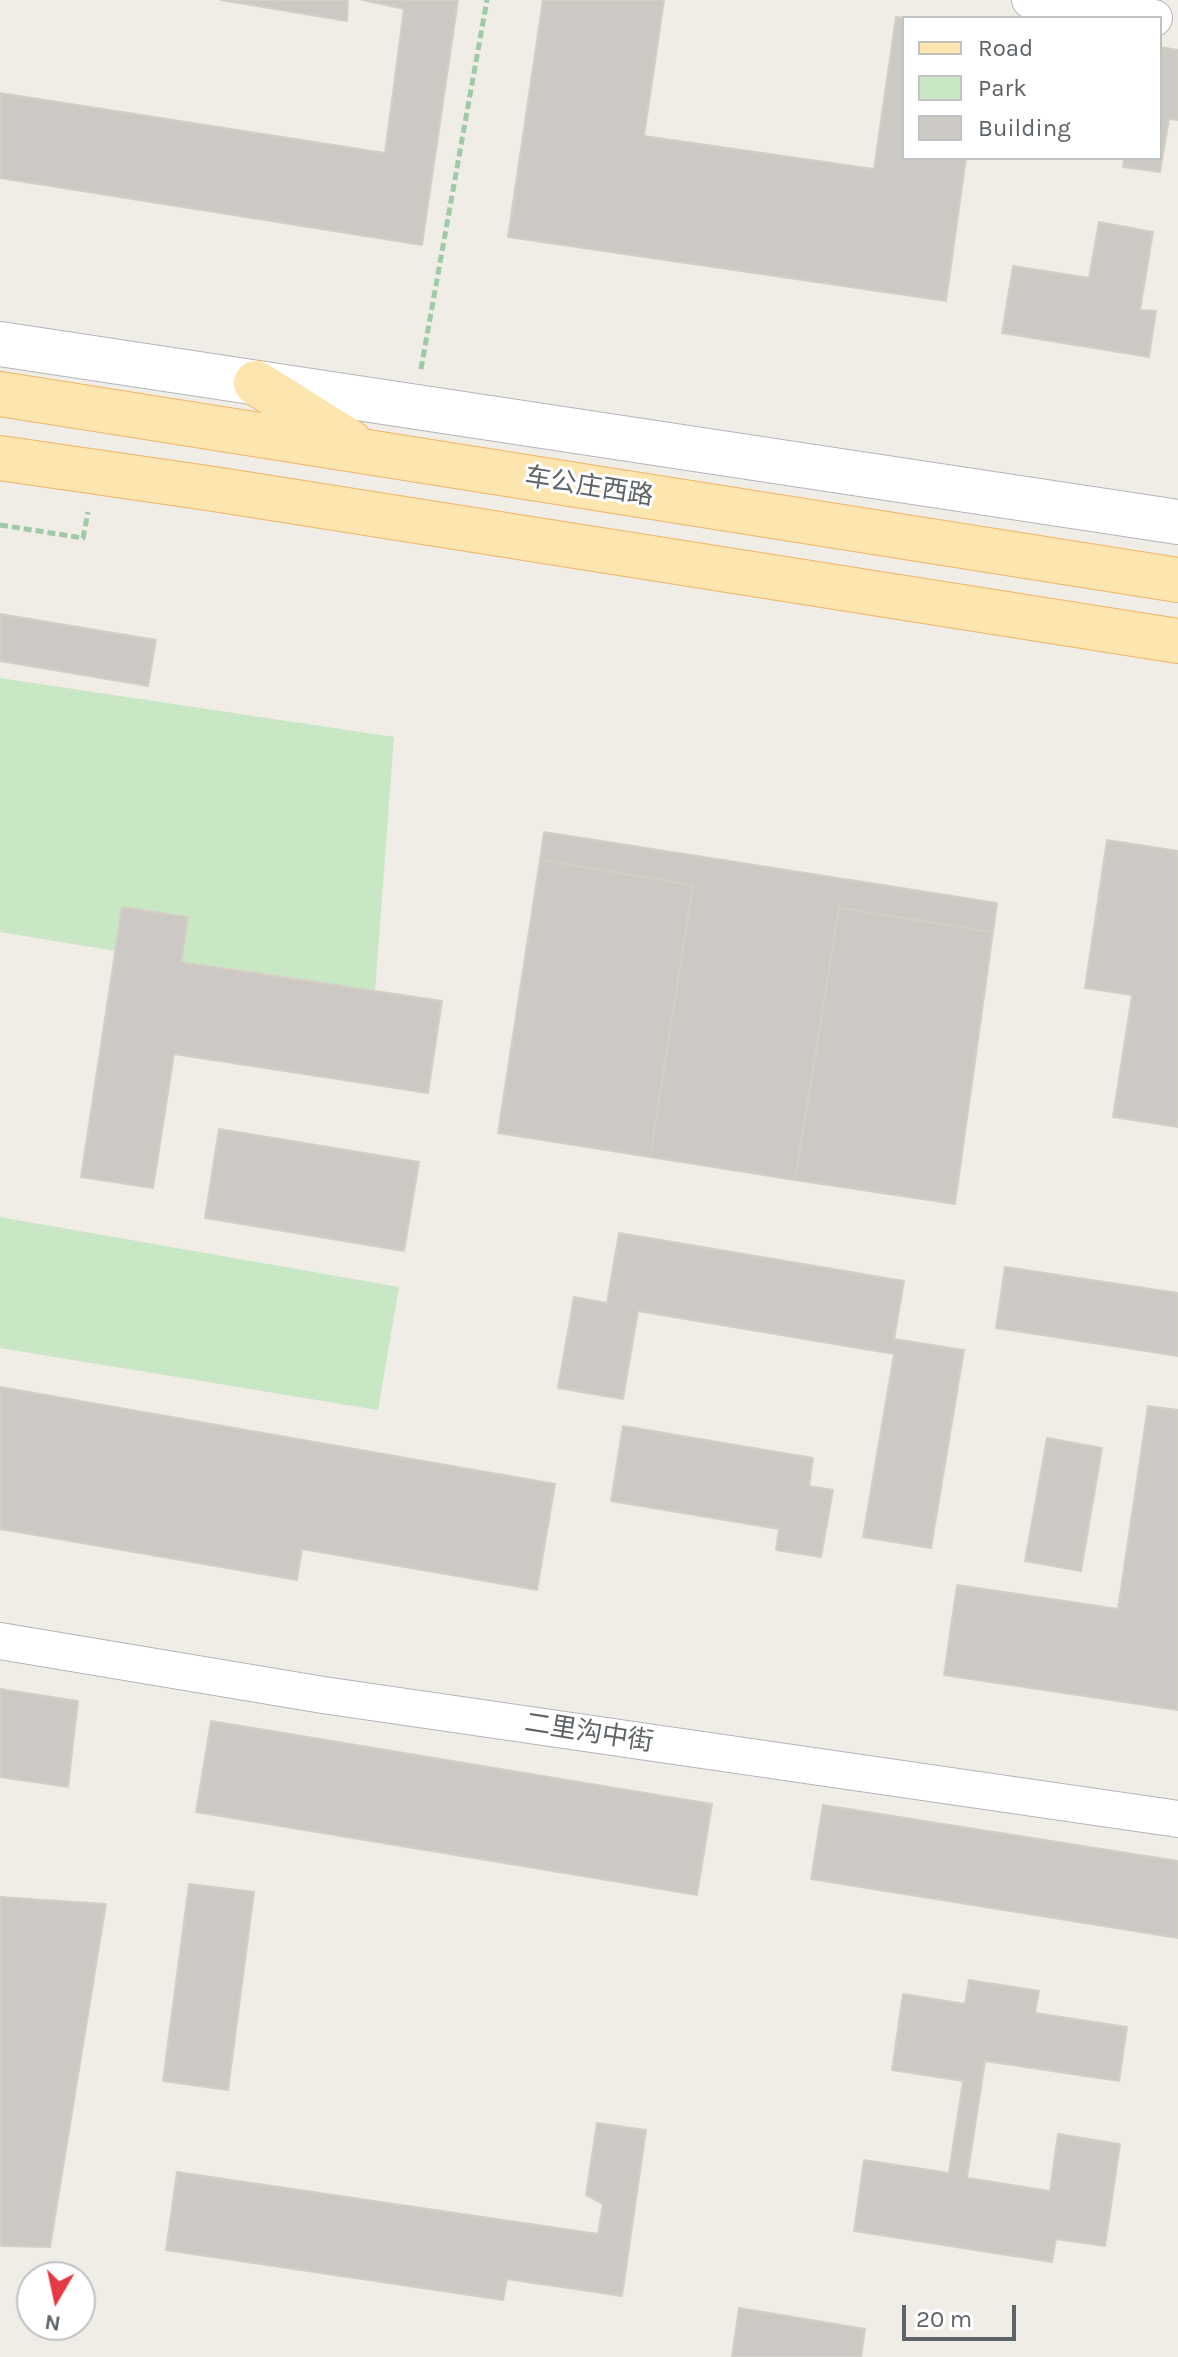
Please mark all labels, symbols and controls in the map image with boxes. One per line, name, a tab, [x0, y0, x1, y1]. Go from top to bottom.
legend	[902, 16, 1162, 160]
text: Road	[978, 34, 1033, 62]
text: Park	[978, 74, 1027, 102]
text: Building	[978, 114, 1071, 142]
street label: 车公庄西路	[522, 461, 656, 513]
street label: 二里沟中街	[522, 1707, 656, 1759]
north arrow	[16, 2261, 96, 2341]
scale bar	[906, 2289, 1020, 2339]
text: 20 m	[916, 2305, 972, 2333]
text: N	[43, 2309, 62, 2337]

